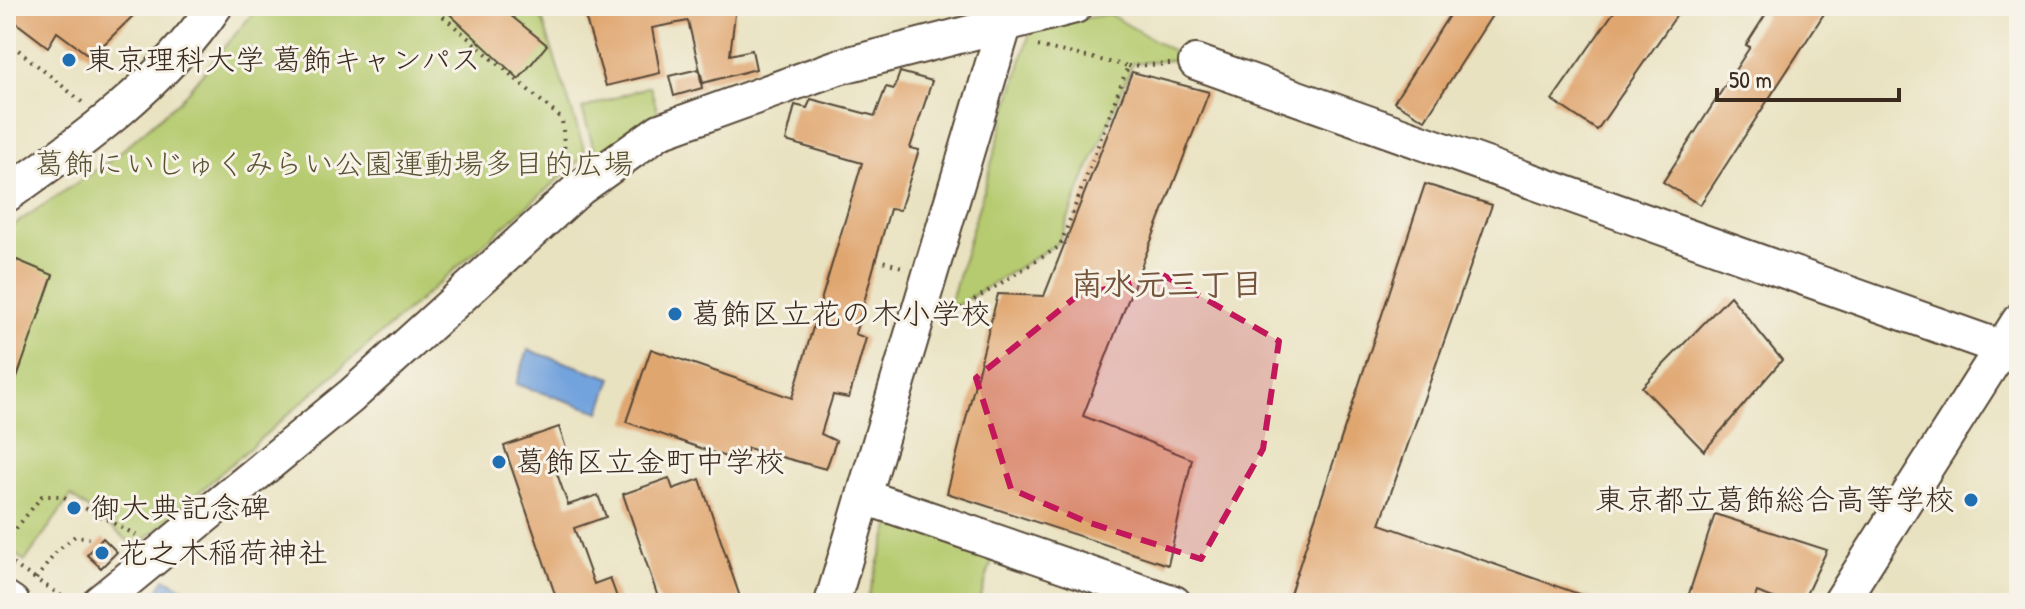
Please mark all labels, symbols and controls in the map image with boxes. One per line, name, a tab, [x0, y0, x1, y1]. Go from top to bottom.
place label: 東京理科大学 葛飾キャンパス	[85, 39, 481, 79]
marker: 東京理科大学 葛飾キャンパス	[60, 51, 78, 69]
scale bar	[1717, 52, 1899, 102]
text: 50 m	[1729, 63, 1772, 95]
park label: 葛飾にいじゅくみらい公園運動場多目的広場	[34, 143, 634, 183]
district label: 南水元三丁目	[1071, 262, 1263, 305]
place label: 葛飾区立花の木小学校	[691, 293, 991, 333]
marker: 葛飾区立花の木小学校	[666, 305, 684, 323]
place label: 葛飾区立金町中学校	[515, 441, 785, 481]
marker: 葛飾区立金町中学校	[490, 453, 508, 471]
place label: 東京都立葛飾総合高等学校	[1595, 479, 1955, 519]
place label: 御大典記念碑	[90, 487, 270, 527]
marker: 東京都立葛飾総合高等学校	[1962, 491, 1980, 509]
marker: 御大典記念碑	[65, 499, 83, 517]
place label: 花之木稲荷神社	[118, 532, 328, 572]
marker: 花之木稲荷神社	[93, 544, 111, 562]

